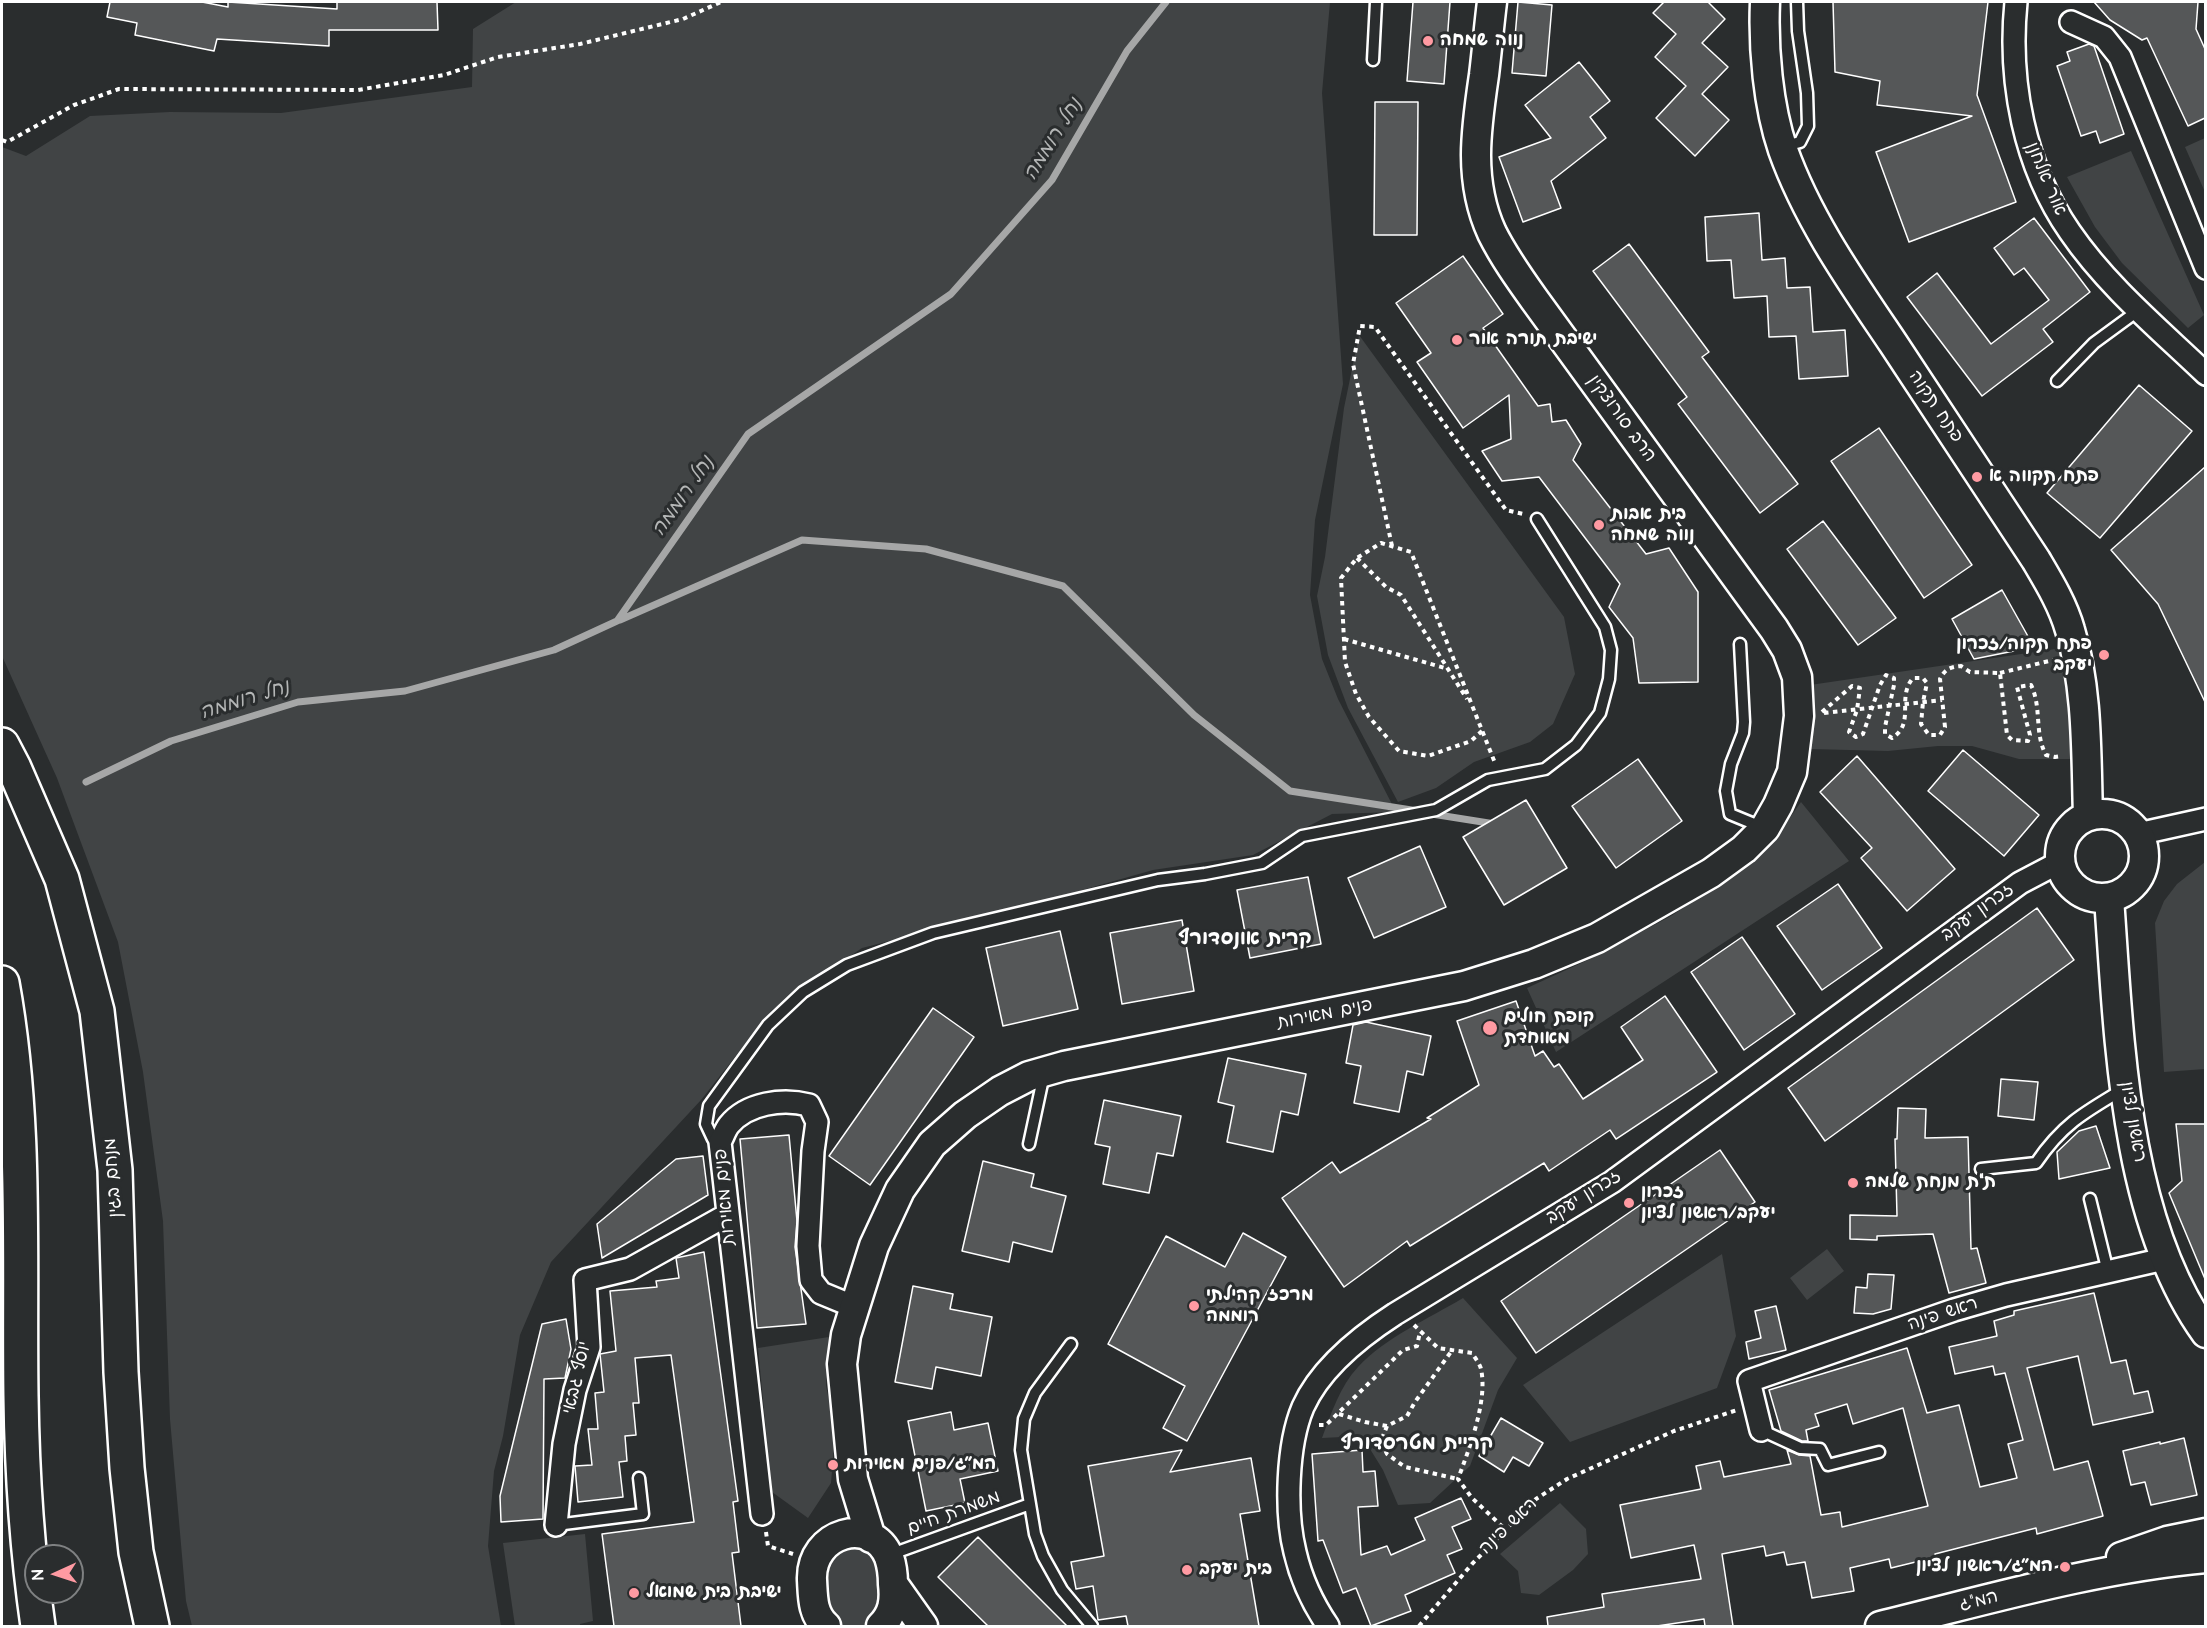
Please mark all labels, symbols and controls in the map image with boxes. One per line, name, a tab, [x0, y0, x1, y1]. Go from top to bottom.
place label: נווה שמחה	[1440, 30, 1524, 52]
marker: נווה שמחה	[1421, 34, 1435, 48]
water label: נחל רוממה	[1019, 95, 1089, 185]
street label: אור אלחנן	[2020, 139, 2070, 219]
place label: ישיבת תורה אור	[1469, 329, 1597, 351]
marker: ישיבת תורה אור	[1450, 333, 1464, 347]
street label: פתח תקוה	[1903, 367, 1967, 447]
street label: הרב סורוצקין	[1582, 371, 1660, 467]
water label: נחל רוממה	[648, 452, 720, 542]
place label: פתח תקווה א	[1989, 466, 2099, 488]
marker: פתח תקווה א	[1970, 470, 1984, 484]
place label: בית אבות נווה שמחה	[1611, 504, 1695, 546]
marker: בית אבות נווה שמחה	[1592, 518, 1606, 532]
place label: פתח תקוה/זכרון יעקב	[1956, 634, 2092, 676]
marker: פתח תקוה/זכרון יעקב	[2097, 648, 2111, 662]
water label: נחל רוממה	[197, 676, 293, 726]
street label: זכרון יעקב	[1937, 879, 2019, 947]
district label: קרית אונסדורף	[1178, 928, 1312, 952]
street label: פנים מאירות	[1275, 995, 1375, 1035]
place label: קופת חולים מאוחדת	[1504, 1007, 1594, 1050]
marker: קופת חולים מאוחדת	[1481, 1019, 1499, 1037]
street label: ראשון לציון	[2114, 1080, 2150, 1164]
street label: מנחם בגין	[100, 1137, 128, 1219]
street label: פנים מאירות	[711, 1148, 741, 1246]
street label: זכרון יעקב	[1542, 1166, 1626, 1230]
place label: ת"ת מנחת שלמה	[1865, 1172, 1996, 1194]
marker: ת"ת מנחת שלמה	[1846, 1176, 1860, 1190]
place label: זכרון יעקב/ראשון לציון	[1641, 1182, 1776, 1224]
marker: זכרון יעקב/ראשון לציון	[1622, 1196, 1636, 1210]
place label: מרכז קהילתי רוממה	[1206, 1285, 1314, 1328]
street label: ראש פינה	[1905, 1294, 1981, 1336]
marker: מרכז קהילתי רוממה	[1187, 1299, 1201, 1313]
street label: יוסף גבאי	[559, 1339, 597, 1417]
district label: קריית מטרסדורף	[1341, 1433, 1493, 1457]
place label: המ״ג/פנים מאירות	[845, 1454, 996, 1476]
marker: המ״ג/פנים מאירות	[826, 1458, 840, 1472]
street label: משמרת חיים	[904, 1487, 1004, 1541]
street label: ראש פינה	[1475, 1494, 1543, 1560]
north arrow	[24, 1544, 84, 1604]
place label: המ״ג/ראשון לציון	[1916, 1556, 2053, 1578]
place label: בית יעקב	[1199, 1559, 1272, 1581]
marker: המ״ג/ראשון לציון	[2058, 1560, 2072, 1574]
marker: בית יעקב	[1180, 1563, 1194, 1577]
text: N	[27, 1569, 49, 1580]
place label: ישיבת בית שמואל	[646, 1582, 781, 1604]
marker: ישיבת בית שמואל	[627, 1586, 641, 1600]
street label: המ"ג	[1958, 1587, 2000, 1617]

